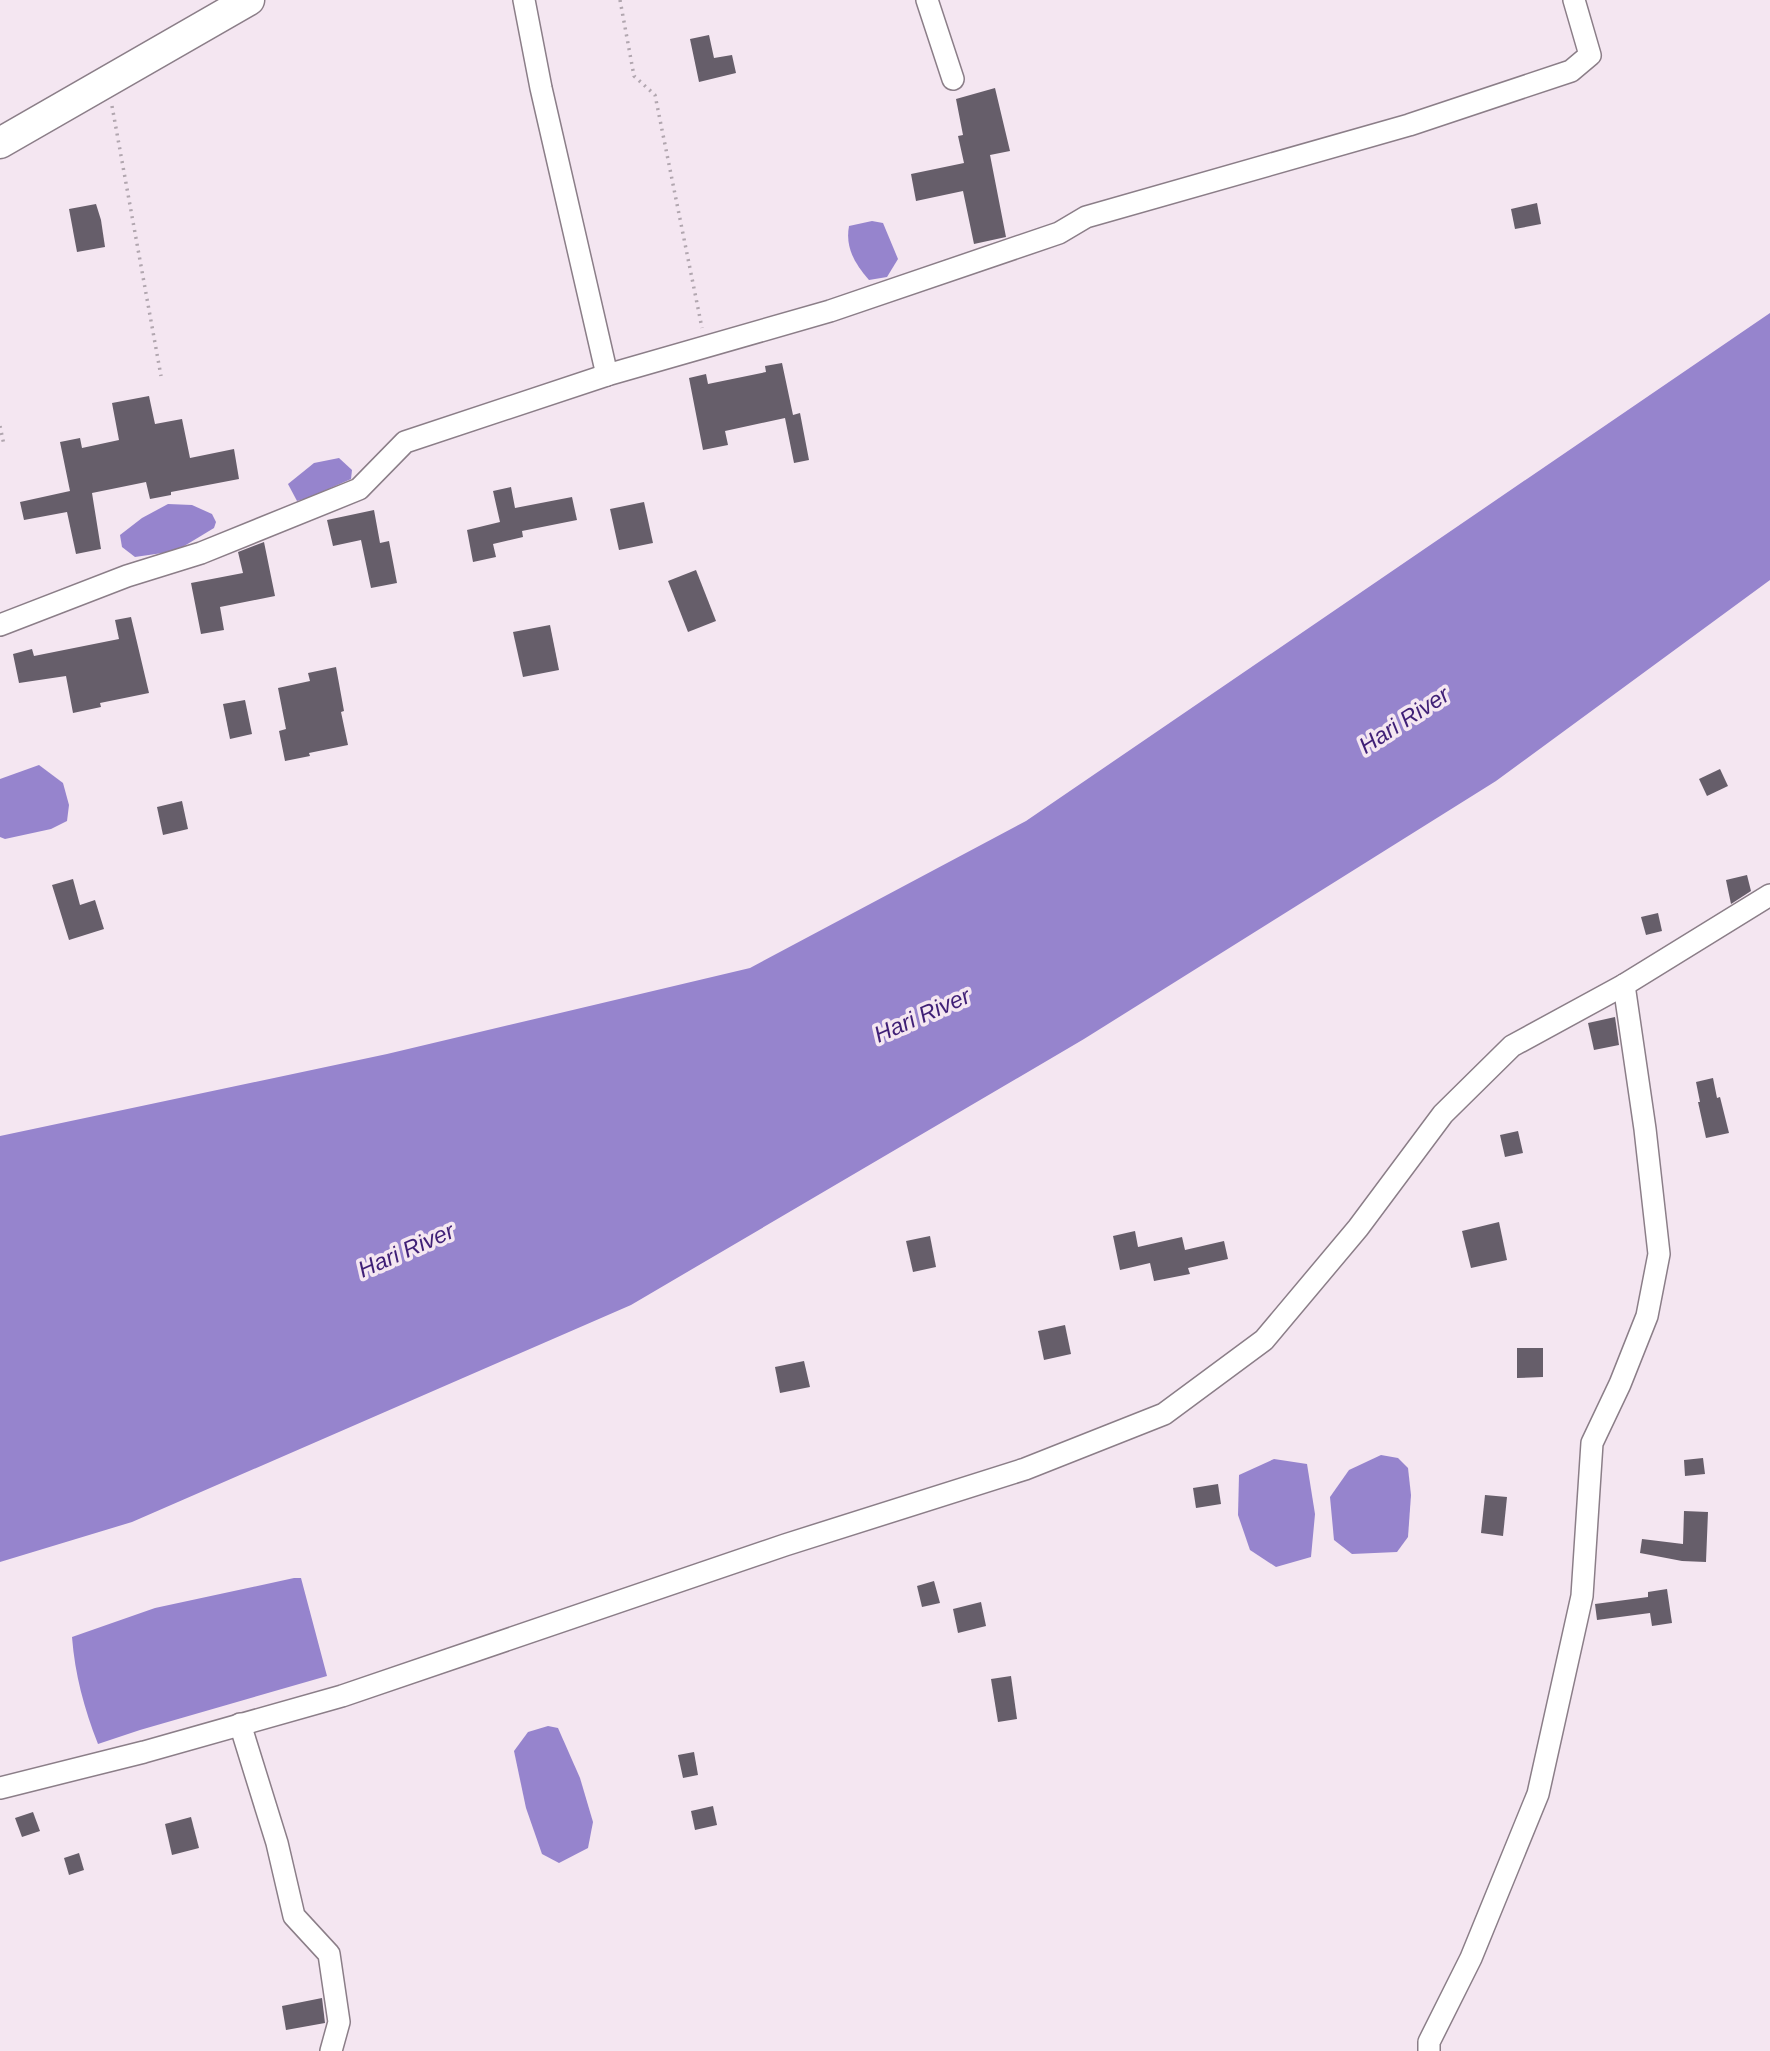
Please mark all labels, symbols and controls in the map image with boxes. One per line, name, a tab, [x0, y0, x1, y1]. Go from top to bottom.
water label: Hari River	[1354, 681, 1455, 759]
water label: Hari River	[870, 982, 975, 1048]
water label: Hari River	[354, 1217, 459, 1283]

